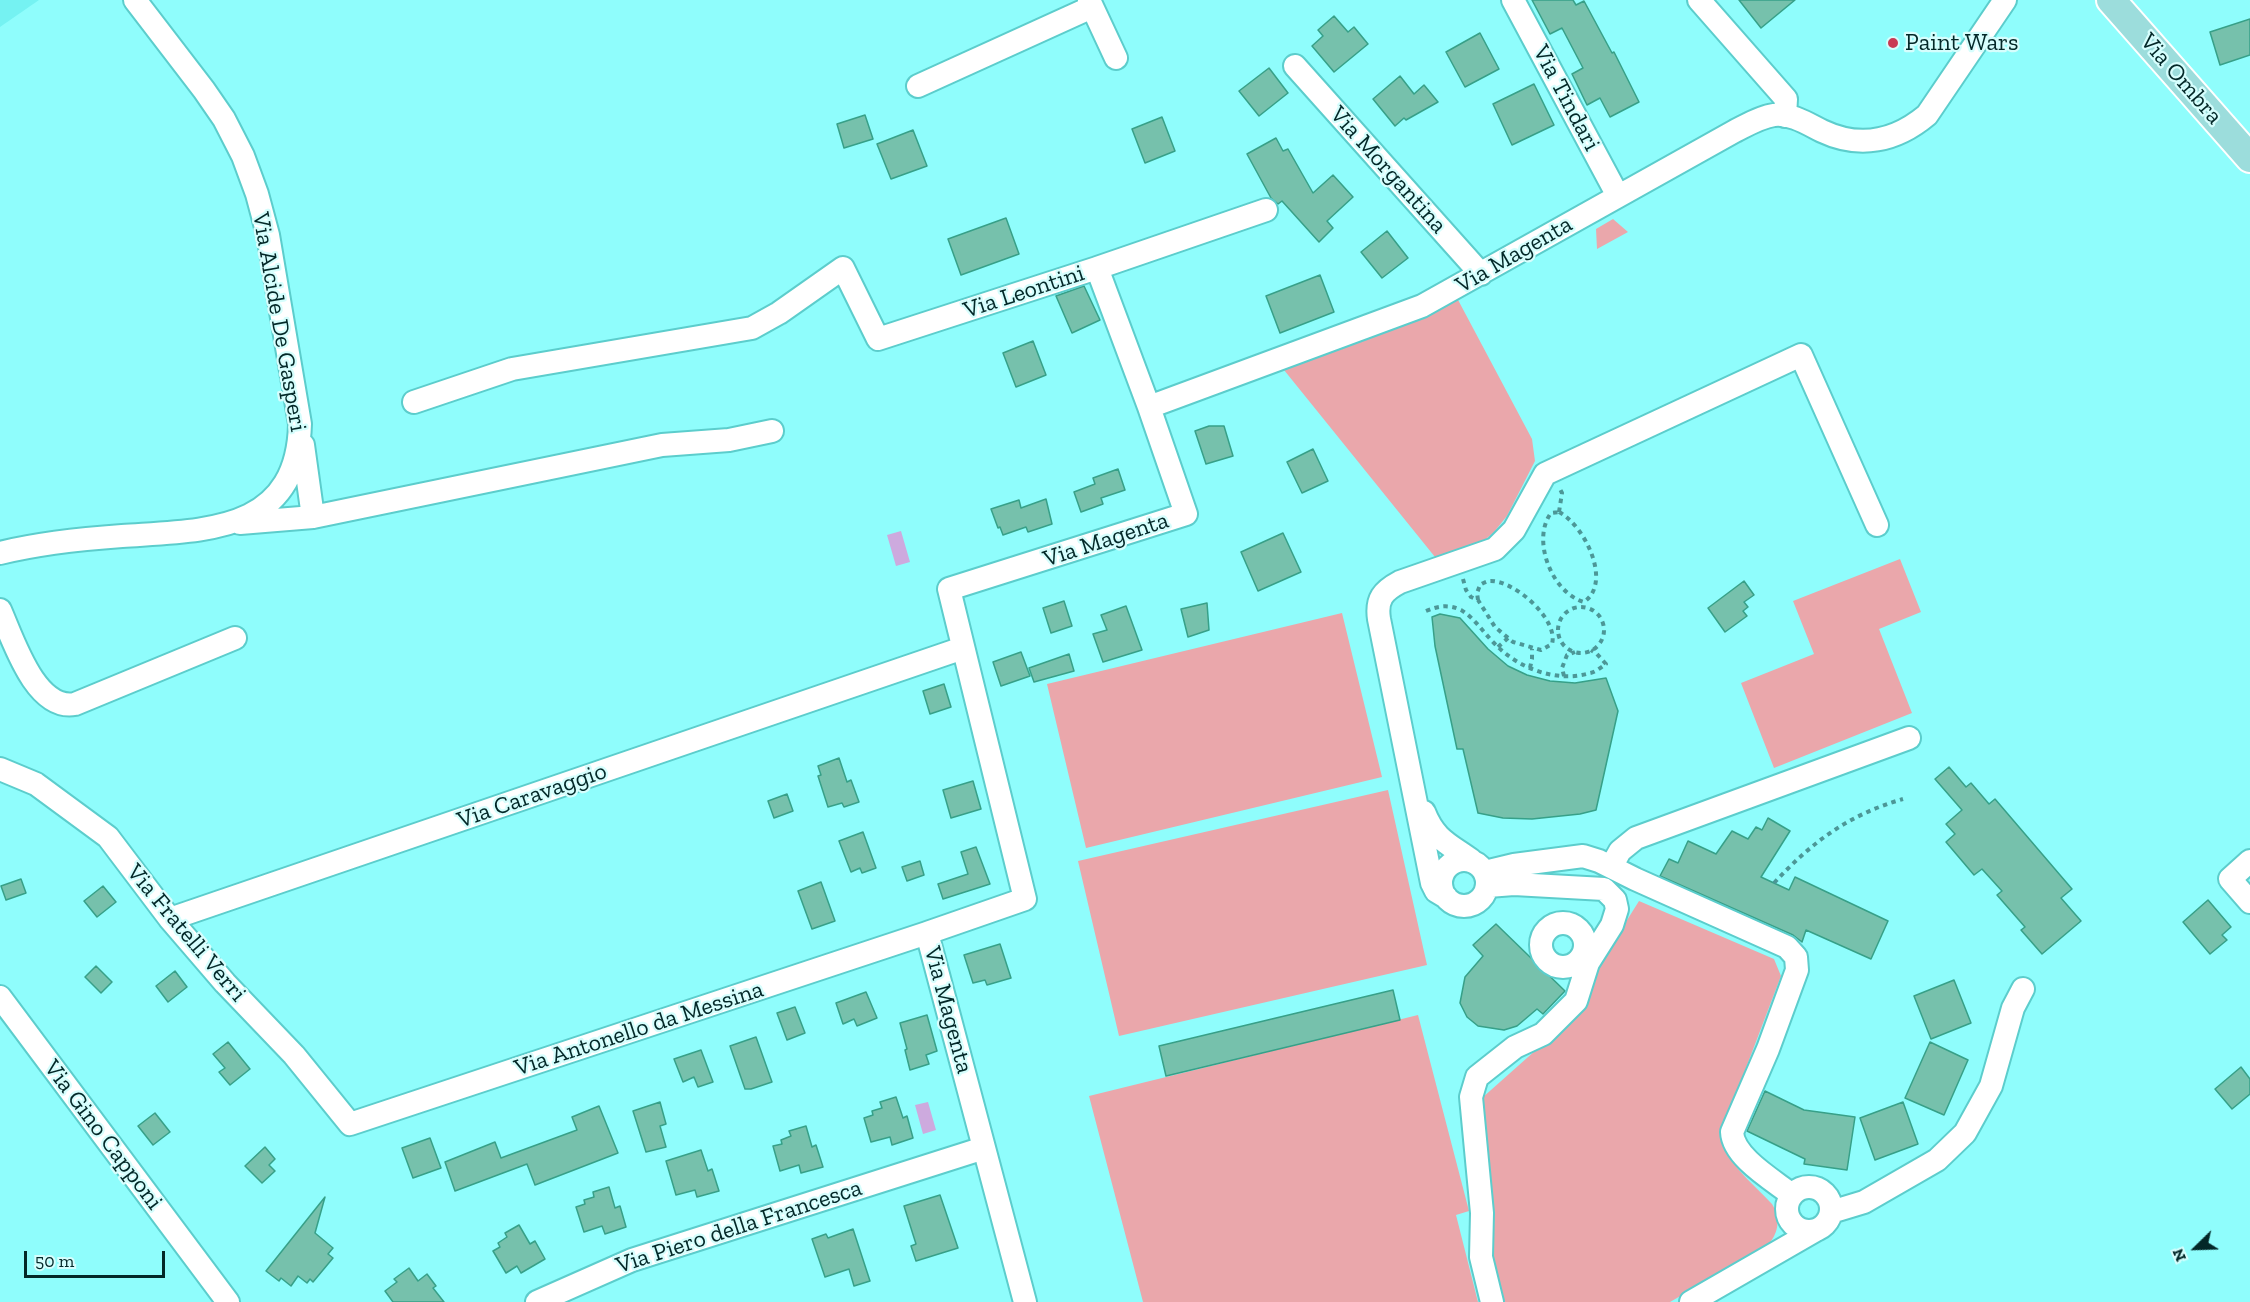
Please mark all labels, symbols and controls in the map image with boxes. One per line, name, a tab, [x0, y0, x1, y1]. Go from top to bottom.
street label: Via Ombra	[2134, 27, 2228, 131]
place label: Paint Wars	[1905, 29, 2019, 57]
marker: Paint Wars	[1886, 36, 1900, 50]
street label: Via Tindari	[1526, 40, 1606, 156]
street label: Via Morgantina	[1323, 100, 1453, 240]
street label: Via Alcide De Gasperi	[246, 210, 312, 434]
street label: Via Magenta	[1450, 210, 1578, 300]
street label: Via Leontini	[960, 259, 1088, 325]
street label: Via Magenta	[1040, 506, 1172, 574]
street label: Via Caravaggio	[453, 757, 611, 835]
street label: Via Fratelli Verri	[120, 858, 252, 1008]
street label: Via Magenta	[917, 943, 979, 1077]
street label: Via Antonello da Messina	[511, 975, 767, 1083]
street label: Via Gino Capponi	[37, 1054, 169, 1216]
street label: Via Piero della Francesca	[612, 1174, 866, 1280]
north arrow	[2166, 1218, 2226, 1278]
scale bar	[27, 1239, 168, 1277]
text: N	[2168, 1246, 2190, 1265]
text: 50 m	[35, 1250, 74, 1272]

